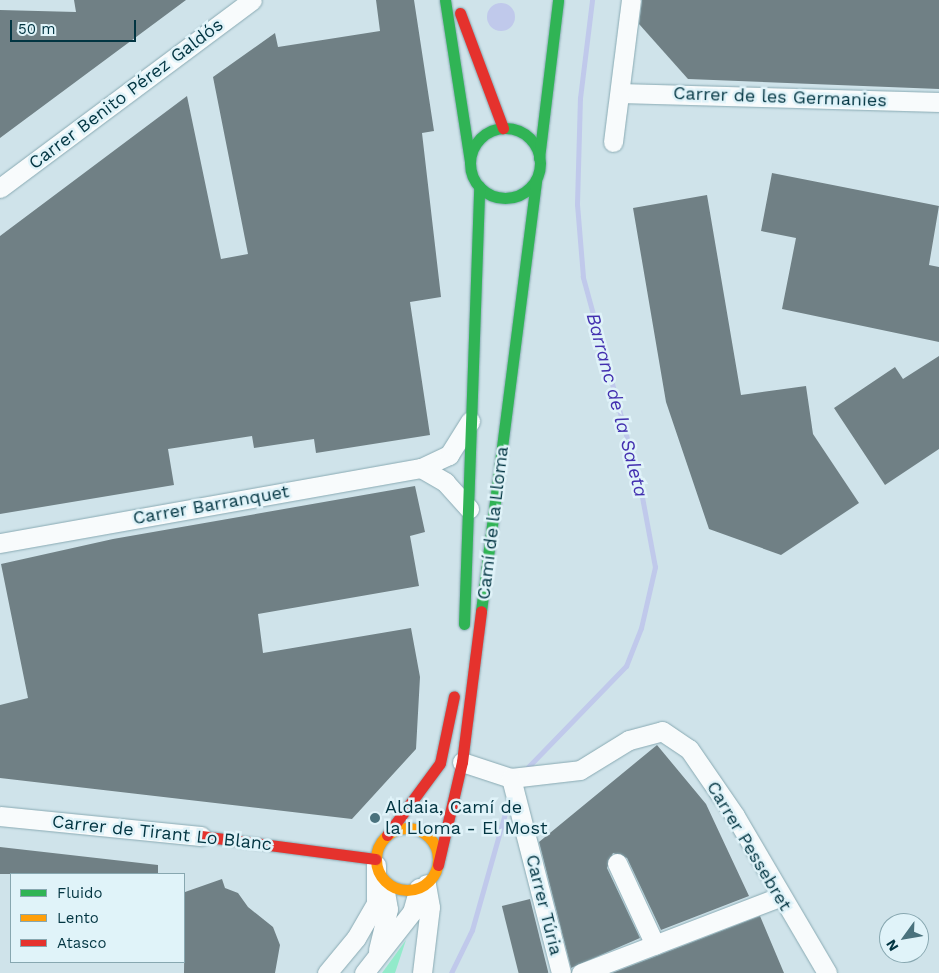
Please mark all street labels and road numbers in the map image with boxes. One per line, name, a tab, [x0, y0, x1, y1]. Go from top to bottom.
street label: Carrer Benito Pérez Galdós	[24, 14, 228, 174]
street label: Carrer de les Germanies	[673, 82, 887, 112]
street label: Camí de la Lloma	[473, 445, 513, 601]
street label: Carrer Barranquet	[131, 481, 291, 529]
street label: Carrer Pessebret	[702, 777, 796, 915]
street label: Carrer de Tirant Lo Blanc	[50, 811, 274, 855]
street label: Carrer Túria	[521, 852, 567, 958]

